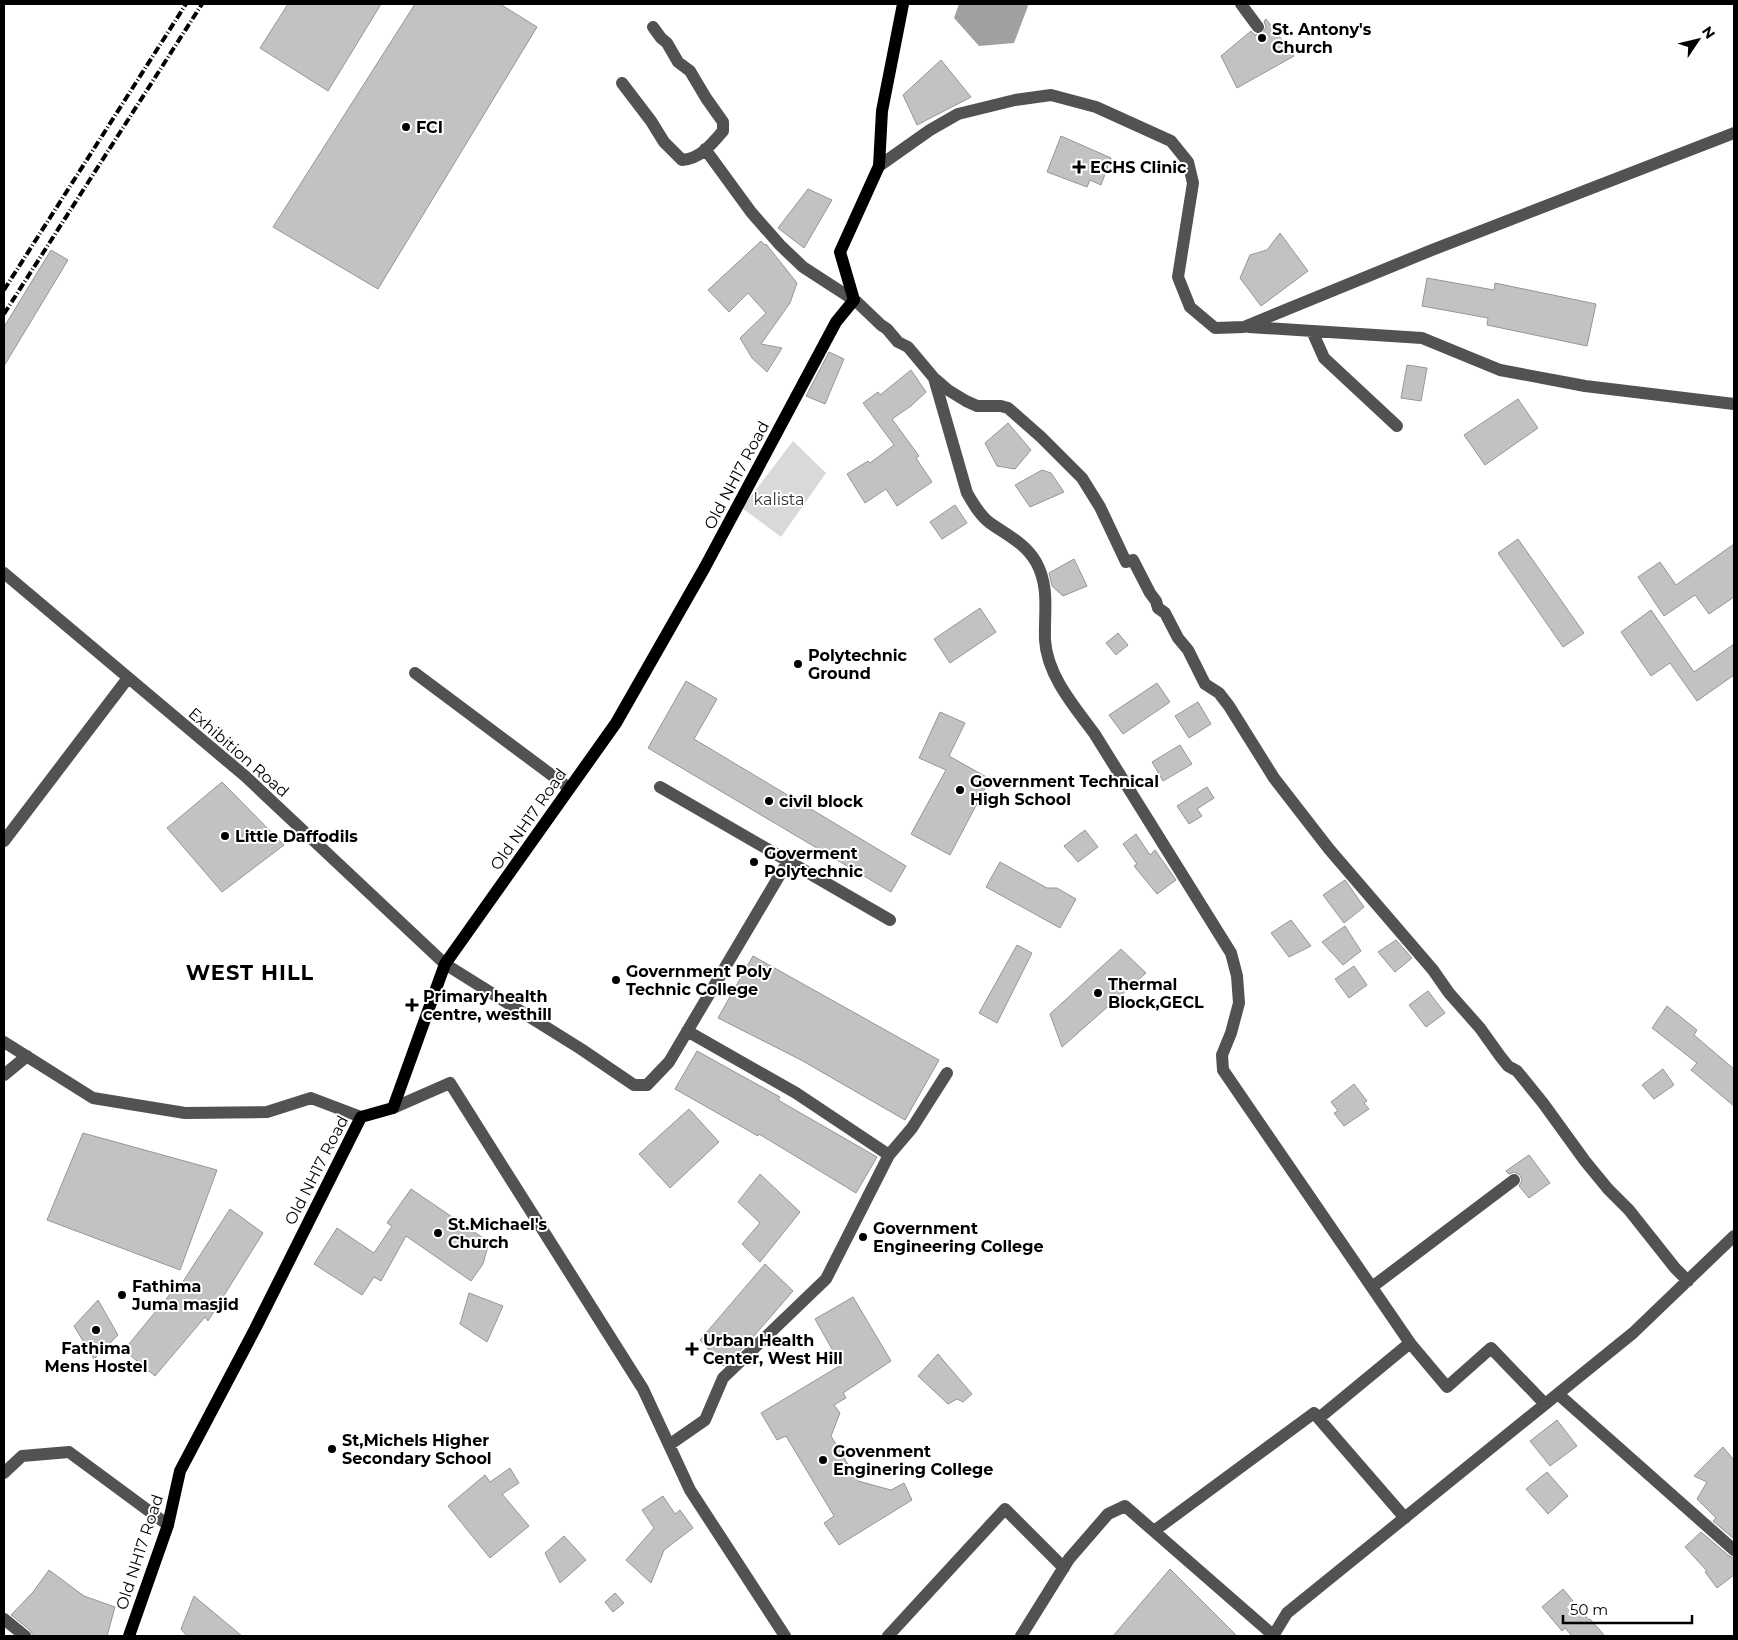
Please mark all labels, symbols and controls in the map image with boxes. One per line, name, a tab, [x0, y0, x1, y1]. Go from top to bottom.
north arrow	[1673, 15, 1723, 65]
place label: St. Antony's Church	[1272, 20, 1372, 57]
text: N	[1698, 23, 1719, 42]
marker: St. Antony's Church	[1256, 32, 1268, 44]
place label: FCI	[416, 118, 443, 137]
marker: FCI	[400, 121, 412, 133]
place label: ECHS Clinic	[1090, 158, 1187, 177]
marker: ECHS Clinic	[1072, 160, 1086, 174]
street label: Old NH17 Road	[700, 418, 773, 533]
park label: kalista	[754, 490, 804, 509]
place label: Polytechnic Ground	[808, 646, 908, 683]
marker: Polytechnic Ground	[792, 658, 804, 670]
street label: Exhibition Road	[185, 704, 293, 801]
street label: Old NH17 Road	[486, 765, 571, 874]
place label: Government Technical High School	[970, 772, 1159, 809]
marker: Government Technical High School	[954, 784, 966, 796]
place label: civil block	[779, 792, 864, 811]
marker: civil block	[763, 795, 775, 807]
place label: Little Daffodils	[235, 827, 358, 846]
marker: Little Daffodils	[219, 830, 231, 842]
place label: Goverment Polytechnic	[764, 844, 864, 881]
marker: Goverment Polytechnic	[748, 856, 760, 868]
district label: WEST HILL	[186, 960, 314, 985]
place label: Government Poly Technic College	[626, 962, 772, 999]
marker: Government Poly Technic College	[610, 974, 622, 986]
place label: Thermal Block,GECL	[1108, 975, 1204, 1012]
place label: Primary health centre, westhill	[423, 987, 552, 1024]
marker: Thermal Block,GECL	[1092, 987, 1104, 999]
marker: Primary health centre, westhill	[405, 998, 419, 1012]
street label: Old NH17 Road	[281, 1112, 352, 1228]
place label: St.Michael's Church	[448, 1215, 548, 1252]
place label: Government Engineering College	[873, 1219, 1043, 1256]
marker: St.Michael's Church	[432, 1227, 444, 1239]
marker: Government Engineering College	[857, 1231, 869, 1243]
place label: Fathima Juma masjid	[131, 1277, 239, 1314]
marker: Fathima Juma masjid	[116, 1289, 128, 1301]
marker: Fathima Mens Hostel	[90, 1324, 102, 1336]
place label: Urban Health Center, West Hill	[703, 1331, 843, 1368]
place label: Fathima Mens Hostel	[45, 1339, 147, 1376]
marker: Urban Health Center, West Hill	[685, 1342, 699, 1356]
place label: St,Michels Higher Secondary School	[342, 1431, 492, 1468]
place label: Govenment Enginering College	[833, 1442, 993, 1479]
marker: St,Michels Higher Secondary School	[326, 1443, 338, 1455]
marker: Govenment Enginering College	[817, 1454, 829, 1466]
street label: Old NH17 Road	[112, 1492, 167, 1612]
scale bar	[1563, 1592, 1692, 1624]
text: 50 m	[1570, 1600, 1608, 1619]

